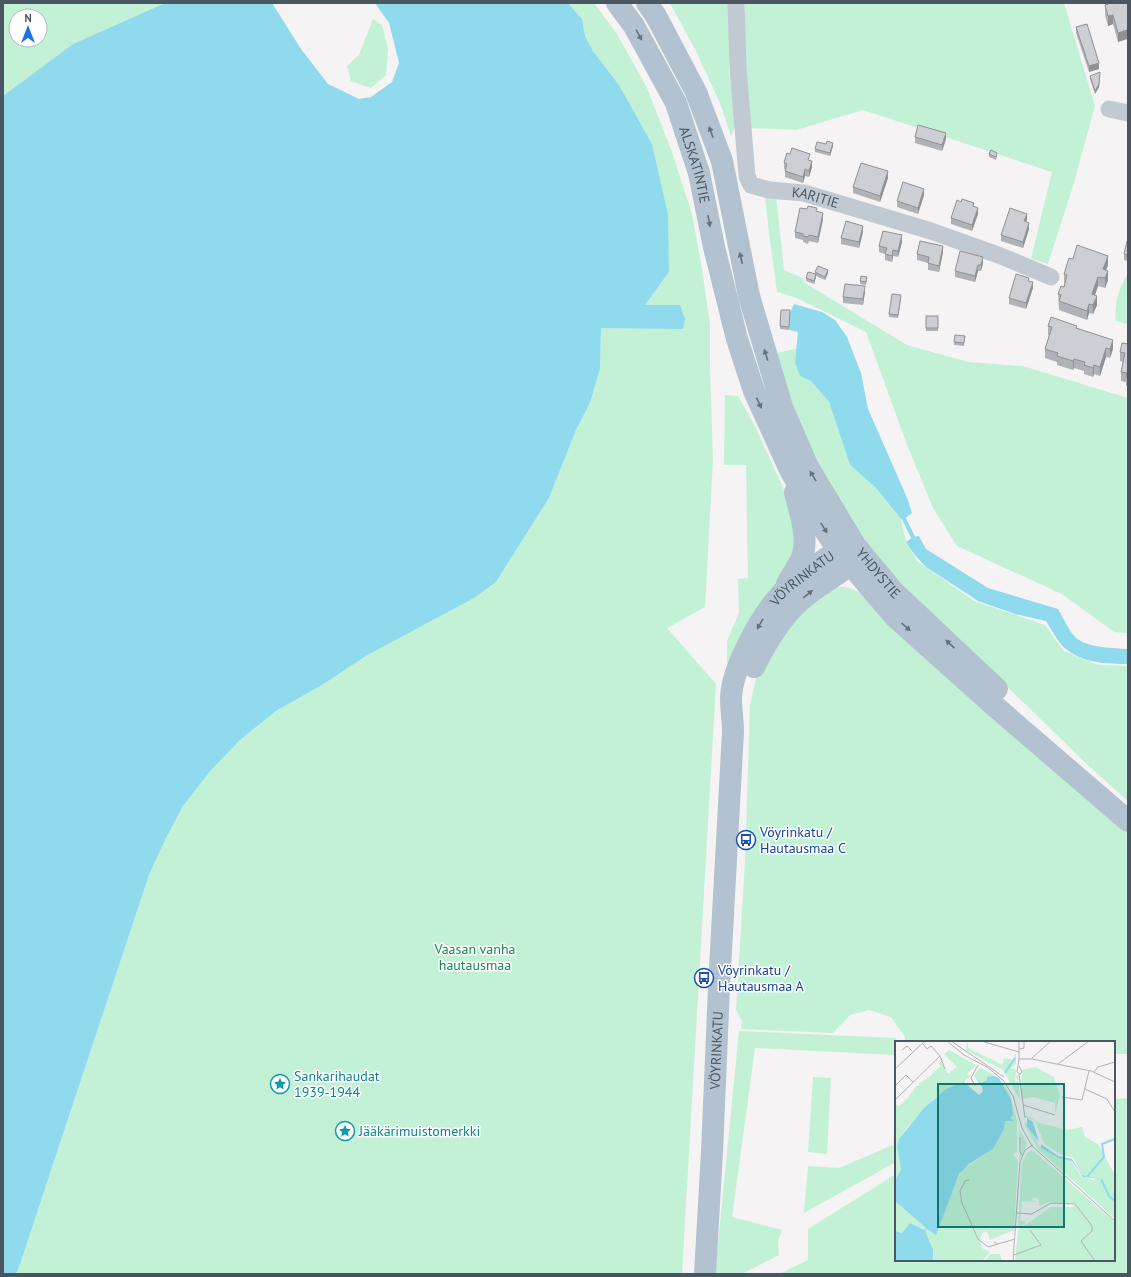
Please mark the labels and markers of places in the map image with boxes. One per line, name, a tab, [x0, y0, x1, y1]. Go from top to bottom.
place label: Vöyrinkatu / Hautausmaa C	[759, 823, 846, 857]
bus stop icon: Vöyrinkatu / Hautausmaa C	[735, 829, 757, 851]
place label: Vöyrinkatu / Hautausmaa A	[717, 961, 805, 995]
bus stop icon: Vöyrinkatu / Hautausmaa A	[693, 967, 715, 989]
place label: Sankarihaudat 1939-1944	[294, 1067, 380, 1101]
place icon: Sankarihaudat 1939-1944	[269, 1073, 291, 1095]
place icon: Jääkärimuistomerkki	[334, 1120, 356, 1142]
place label: Jääkärimuistomerkki	[358, 1122, 480, 1140]

